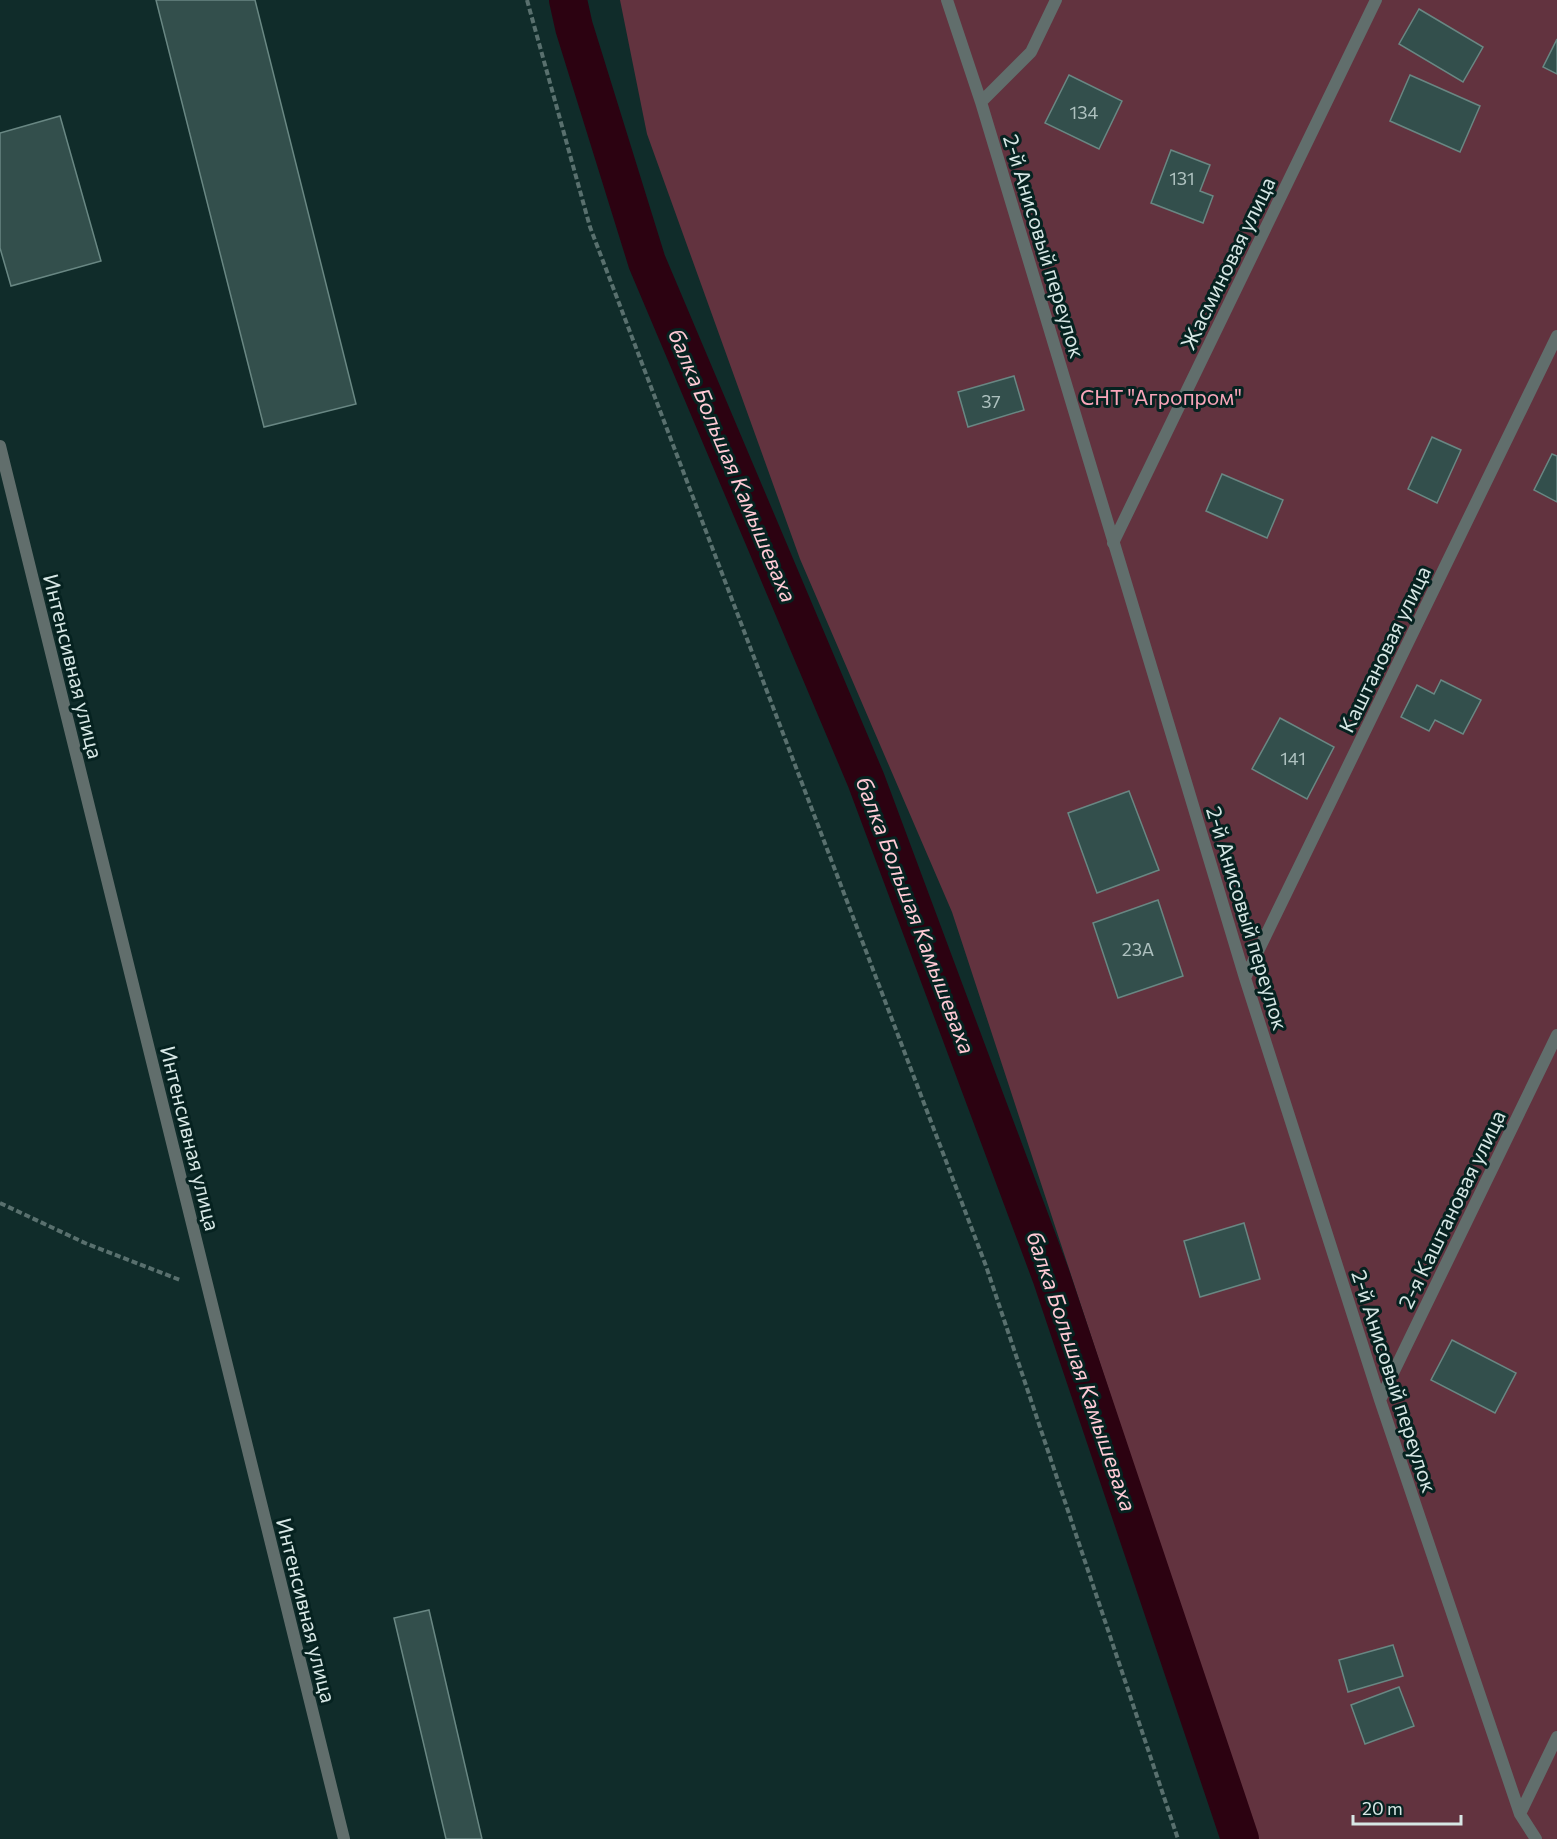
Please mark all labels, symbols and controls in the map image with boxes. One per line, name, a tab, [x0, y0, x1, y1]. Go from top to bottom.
house number: 134	[1070, 101, 1099, 123]
street label: 2-й Анисовый переулок	[999, 131, 1091, 361]
house number: 131	[1169, 167, 1195, 189]
street label: Жасминовая улица	[1174, 173, 1280, 353]
water label: балка Большая Камышеваха	[663, 324, 803, 606]
park label: СНТ "Агропром"	[1080, 384, 1242, 409]
house number: 37	[981, 390, 1001, 412]
street label: Каштановая улица	[1333, 562, 1435, 736]
street label: Интенсивная улица	[39, 571, 109, 761]
house number: 141	[1280, 747, 1306, 769]
water label: балка Большая Камышеваха	[851, 773, 981, 1057]
street label: 2-й Анисовый переулок	[1202, 803, 1294, 1033]
house number: 23А	[1122, 938, 1154, 960]
street label: Интенсивная улица	[156, 1043, 226, 1233]
street label: 2-я Каштановая улица	[1392, 1106, 1510, 1312]
water label: балка Большая Камышеваха	[1021, 1227, 1143, 1515]
street label: 2-й Анисовый переулок	[1347, 1267, 1443, 1495]
street label: Интенсивная улица	[272, 1515, 342, 1705]
scale bar	[1353, 1788, 1461, 1826]
text: 20 m	[1362, 1797, 1403, 1819]

